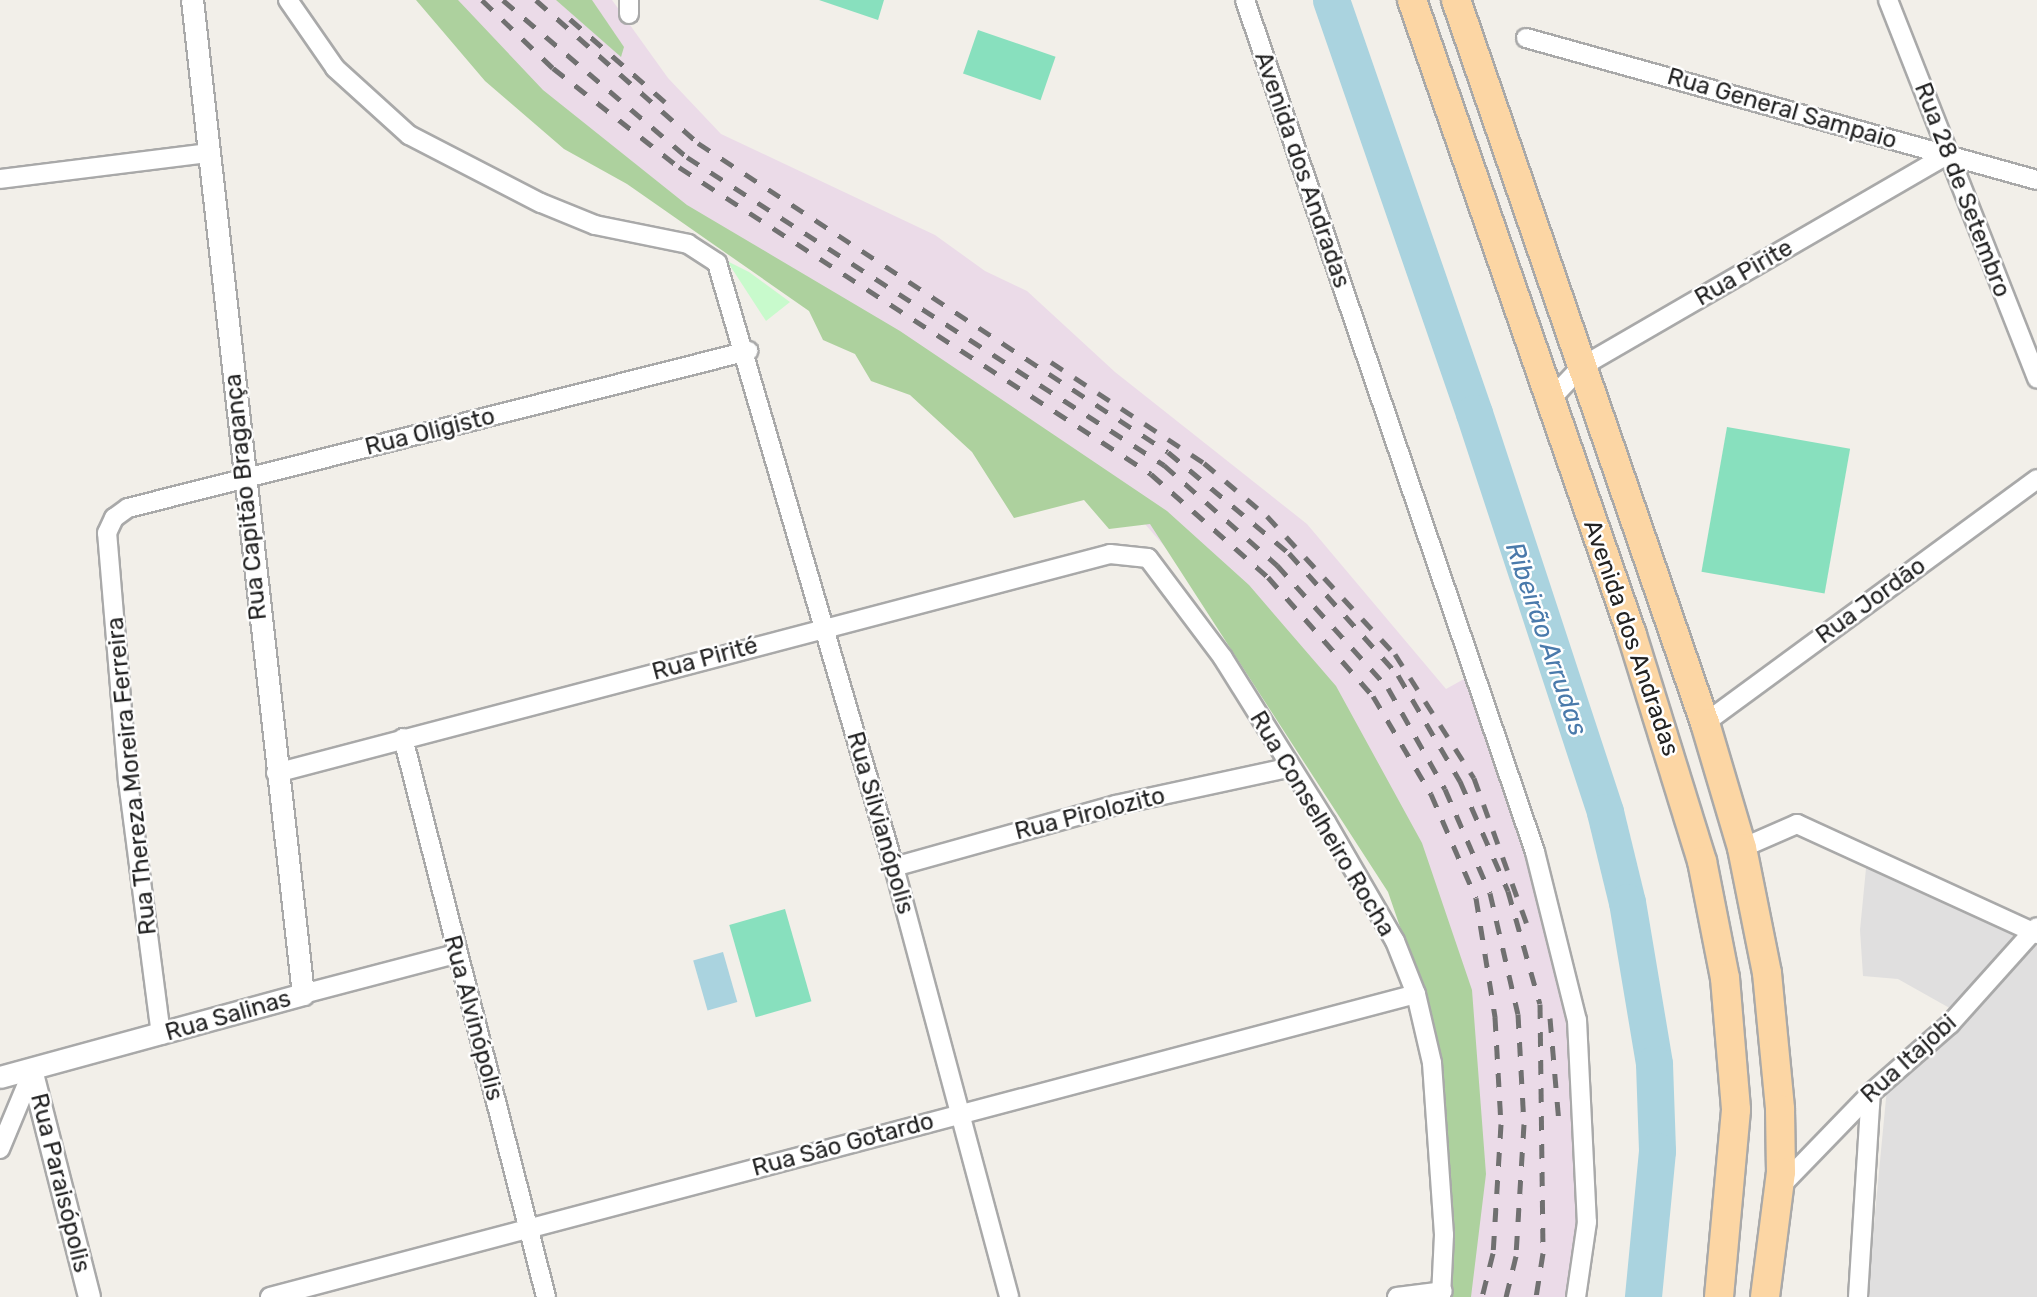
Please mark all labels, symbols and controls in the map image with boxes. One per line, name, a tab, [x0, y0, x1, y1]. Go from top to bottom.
street label: Avenida dos Andradas	[1248, 48, 1356, 292]
street label: Rua General Sampaio	[1664, 62, 1900, 156]
street label: Rua 28 de Setembro	[1908, 79, 2016, 301]
street label: Rua Pirite	[1690, 233, 1798, 313]
street label: Rua Capitão Bragança	[219, 372, 273, 622]
street label: Rua Oligisto	[362, 402, 498, 462]
street label: Avenida dos Andradas	[1577, 516, 1685, 760]
water label: Ribeirão Arrudas	[1498, 538, 1594, 740]
street label: Rua Jordão	[1811, 552, 1931, 650]
street label: Rua Thereza Moreira Ferreira	[101, 615, 163, 937]
street label: Rua Pirité	[649, 631, 761, 687]
street label: Rua Conselheiro Rocha	[1243, 706, 1401, 942]
street label: Rua Silvianópolis	[840, 728, 920, 918]
street label: Rua Pirolozito	[1012, 781, 1168, 847]
street label: Rua Alvinópolis	[437, 932, 509, 1104]
street label: Rua Salinas	[162, 984, 294, 1048]
street label: Rua Itajobi	[1855, 1009, 1963, 1109]
street label: Rua Paraisópolis	[24, 1090, 96, 1276]
street label: Rua São Gotardo	[749, 1107, 937, 1183]

